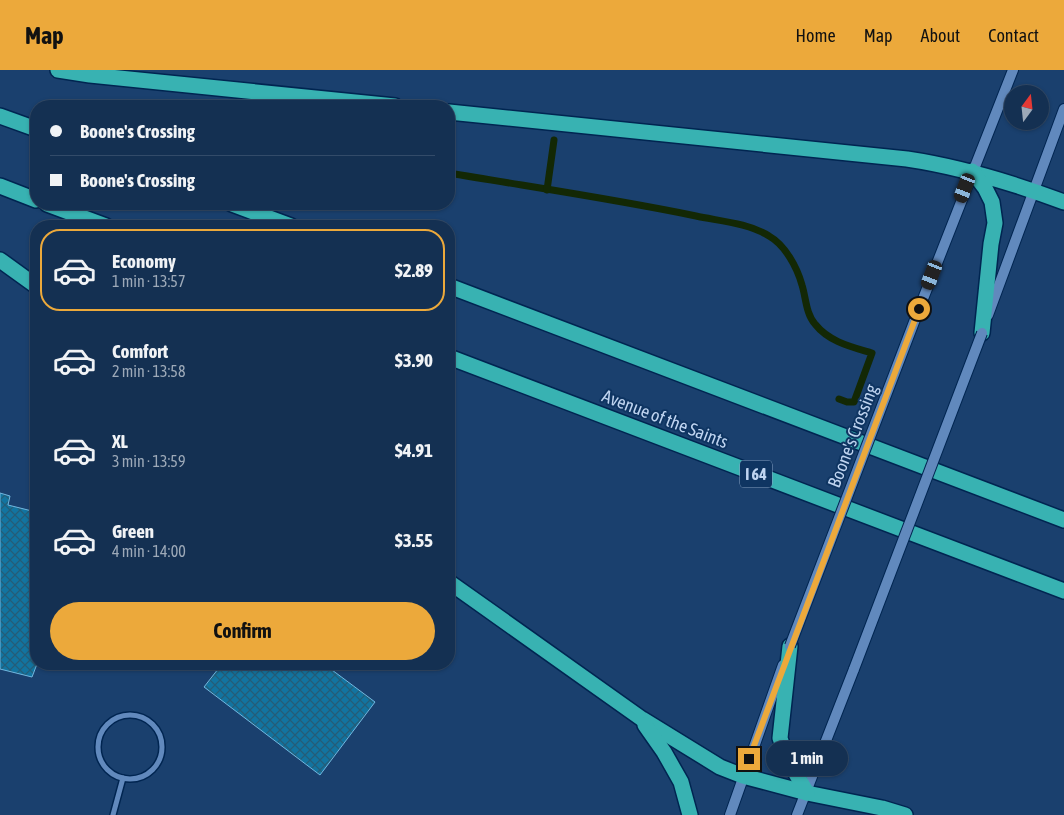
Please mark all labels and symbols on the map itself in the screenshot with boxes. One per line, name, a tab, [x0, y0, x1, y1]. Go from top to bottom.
north arrow	[1004, 85, 1049, 130]
car	[952, 171, 977, 205]
car	[919, 258, 944, 292]
route start	[908, 298, 930, 320]
street label: Boone's Crossing	[823, 381, 882, 490]
street label: Avenue of the Saints	[599, 385, 731, 452]
road number: I 64	[740, 460, 772, 488]
callout: 1 min	[766, 742, 849, 776]
route end	[738, 748, 760, 770]

